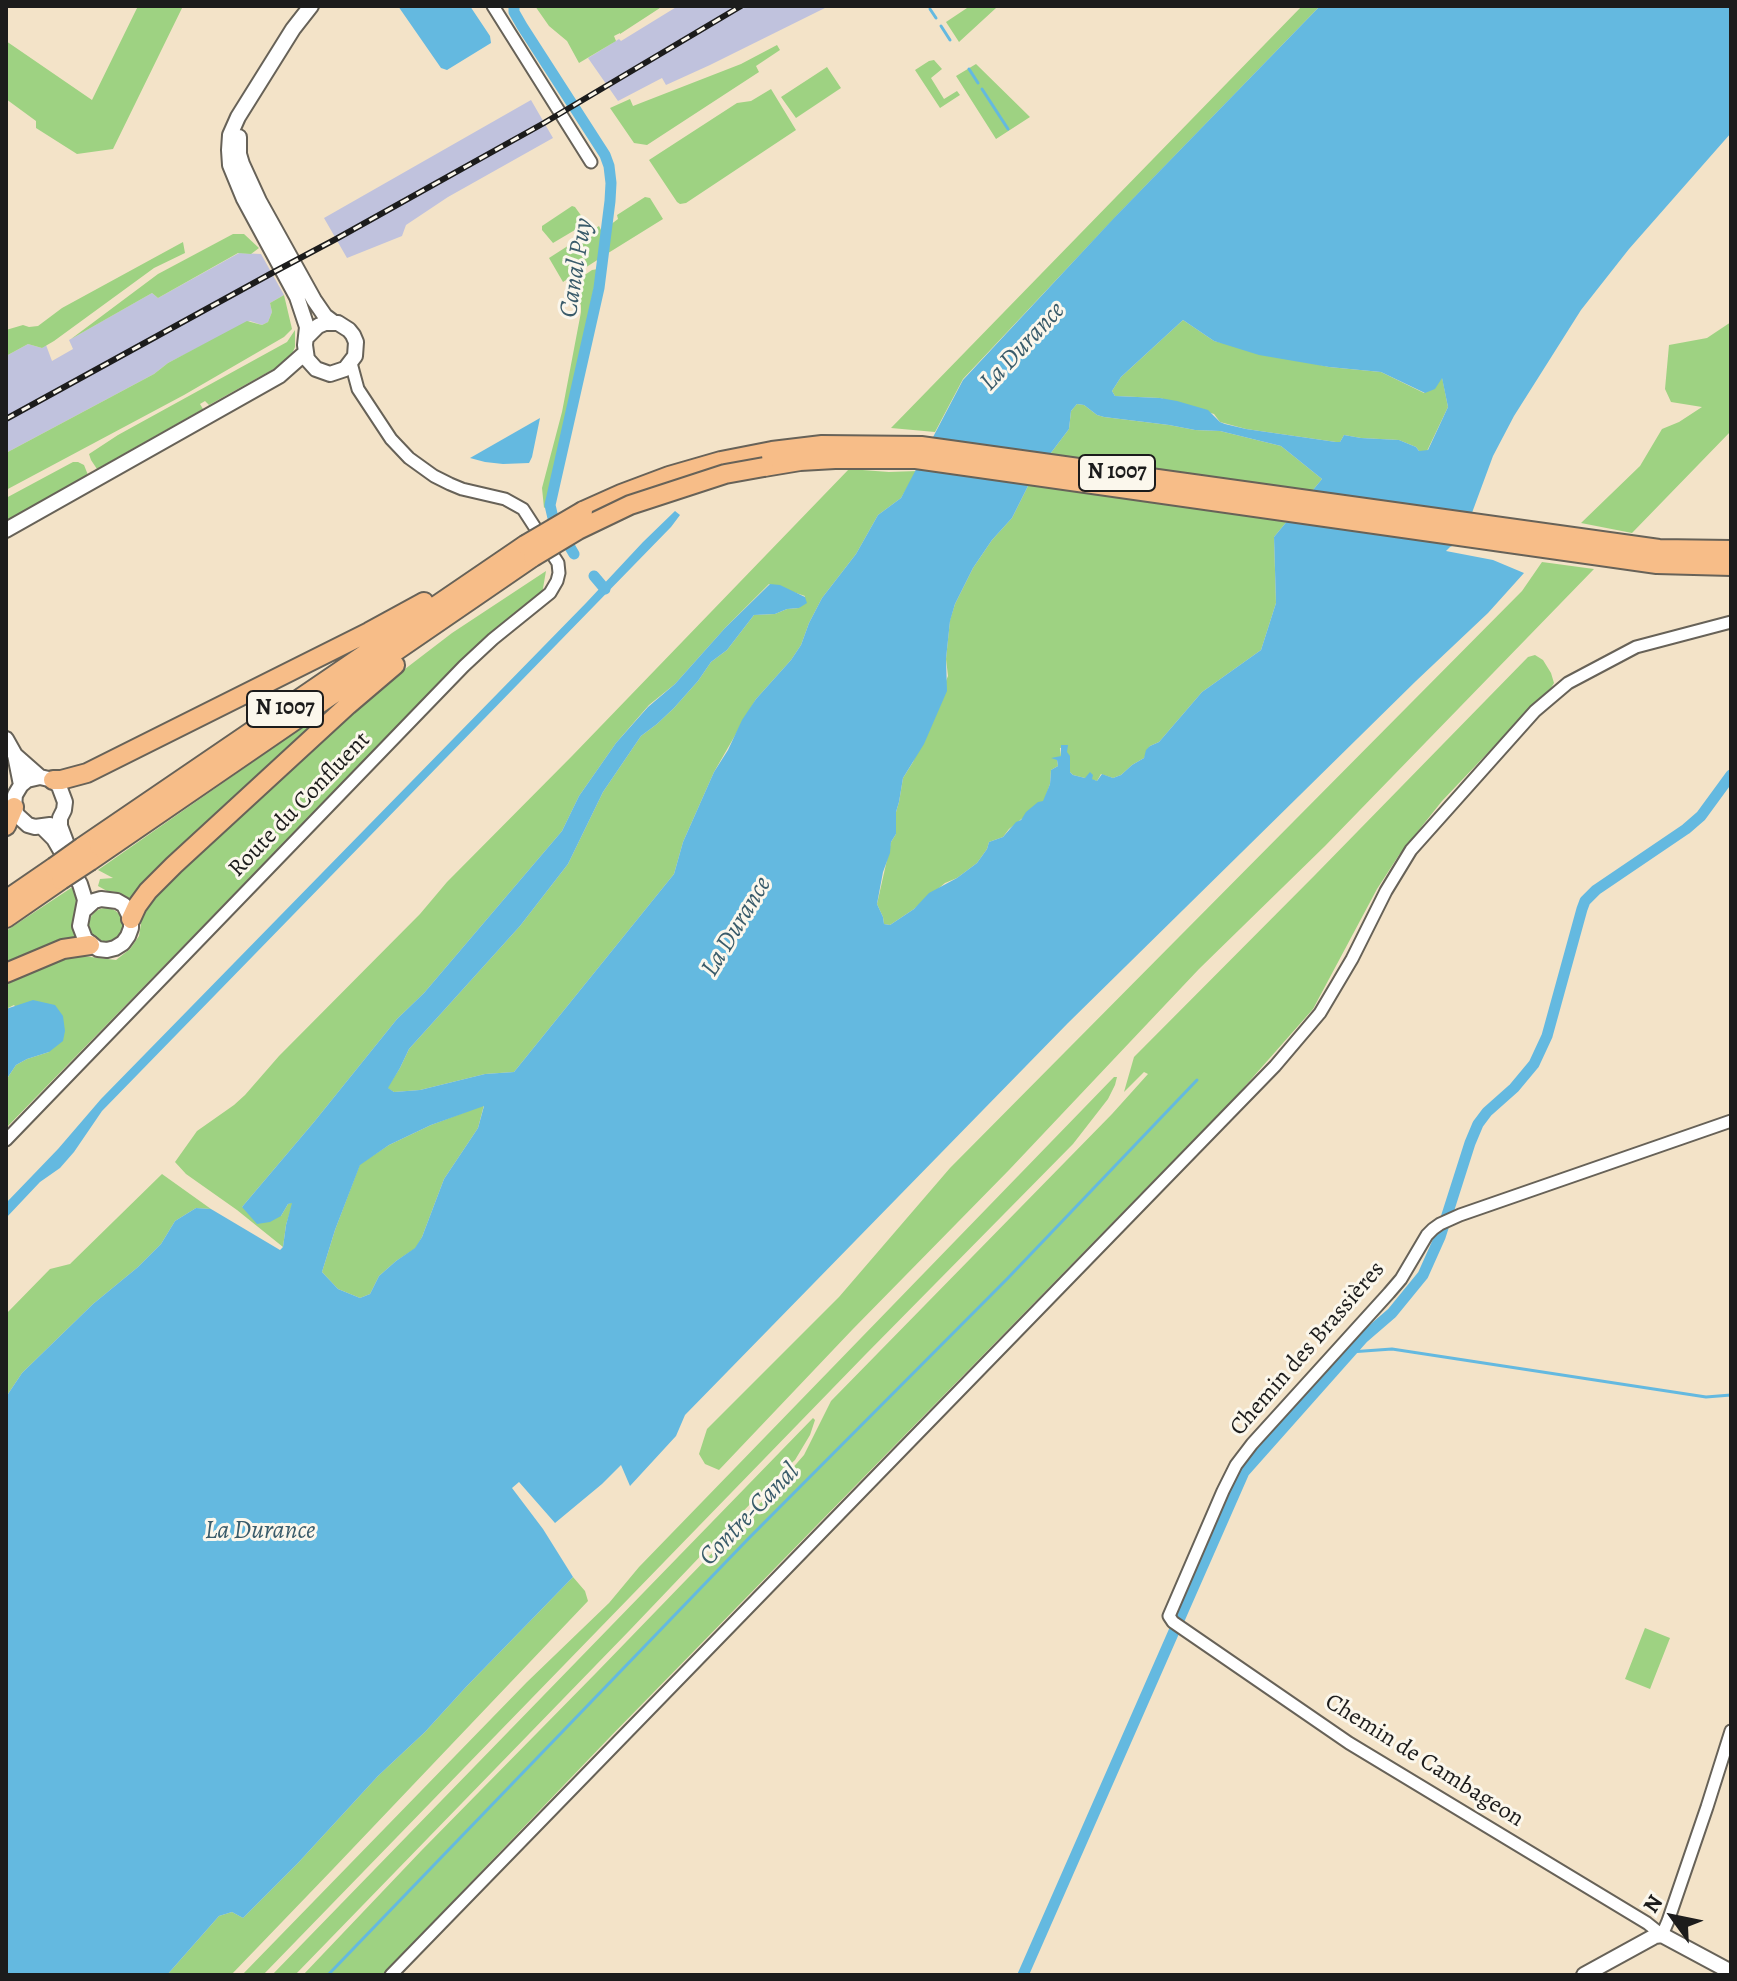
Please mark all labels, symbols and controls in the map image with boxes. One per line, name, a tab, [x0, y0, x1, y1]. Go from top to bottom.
water label: Canal Puy	[554, 216, 600, 320]
water label: La Durance	[974, 296, 1072, 398]
road number: N 1007	[1079, 455, 1155, 491]
road number: N 1007	[247, 691, 323, 727]
street label: Route du Confluent	[223, 726, 377, 884]
water label: La Durance	[695, 872, 779, 982]
street label: Chemin des Brassières	[1224, 1256, 1392, 1442]
water label: Contre-Canal	[693, 1457, 807, 1573]
water label: La Durance	[205, 1516, 315, 1548]
street label: Chemin de Cambageon	[1319, 1688, 1529, 1834]
north arrow	[1633, 1877, 1713, 1957]
text: N	[1636, 1889, 1670, 1919]

